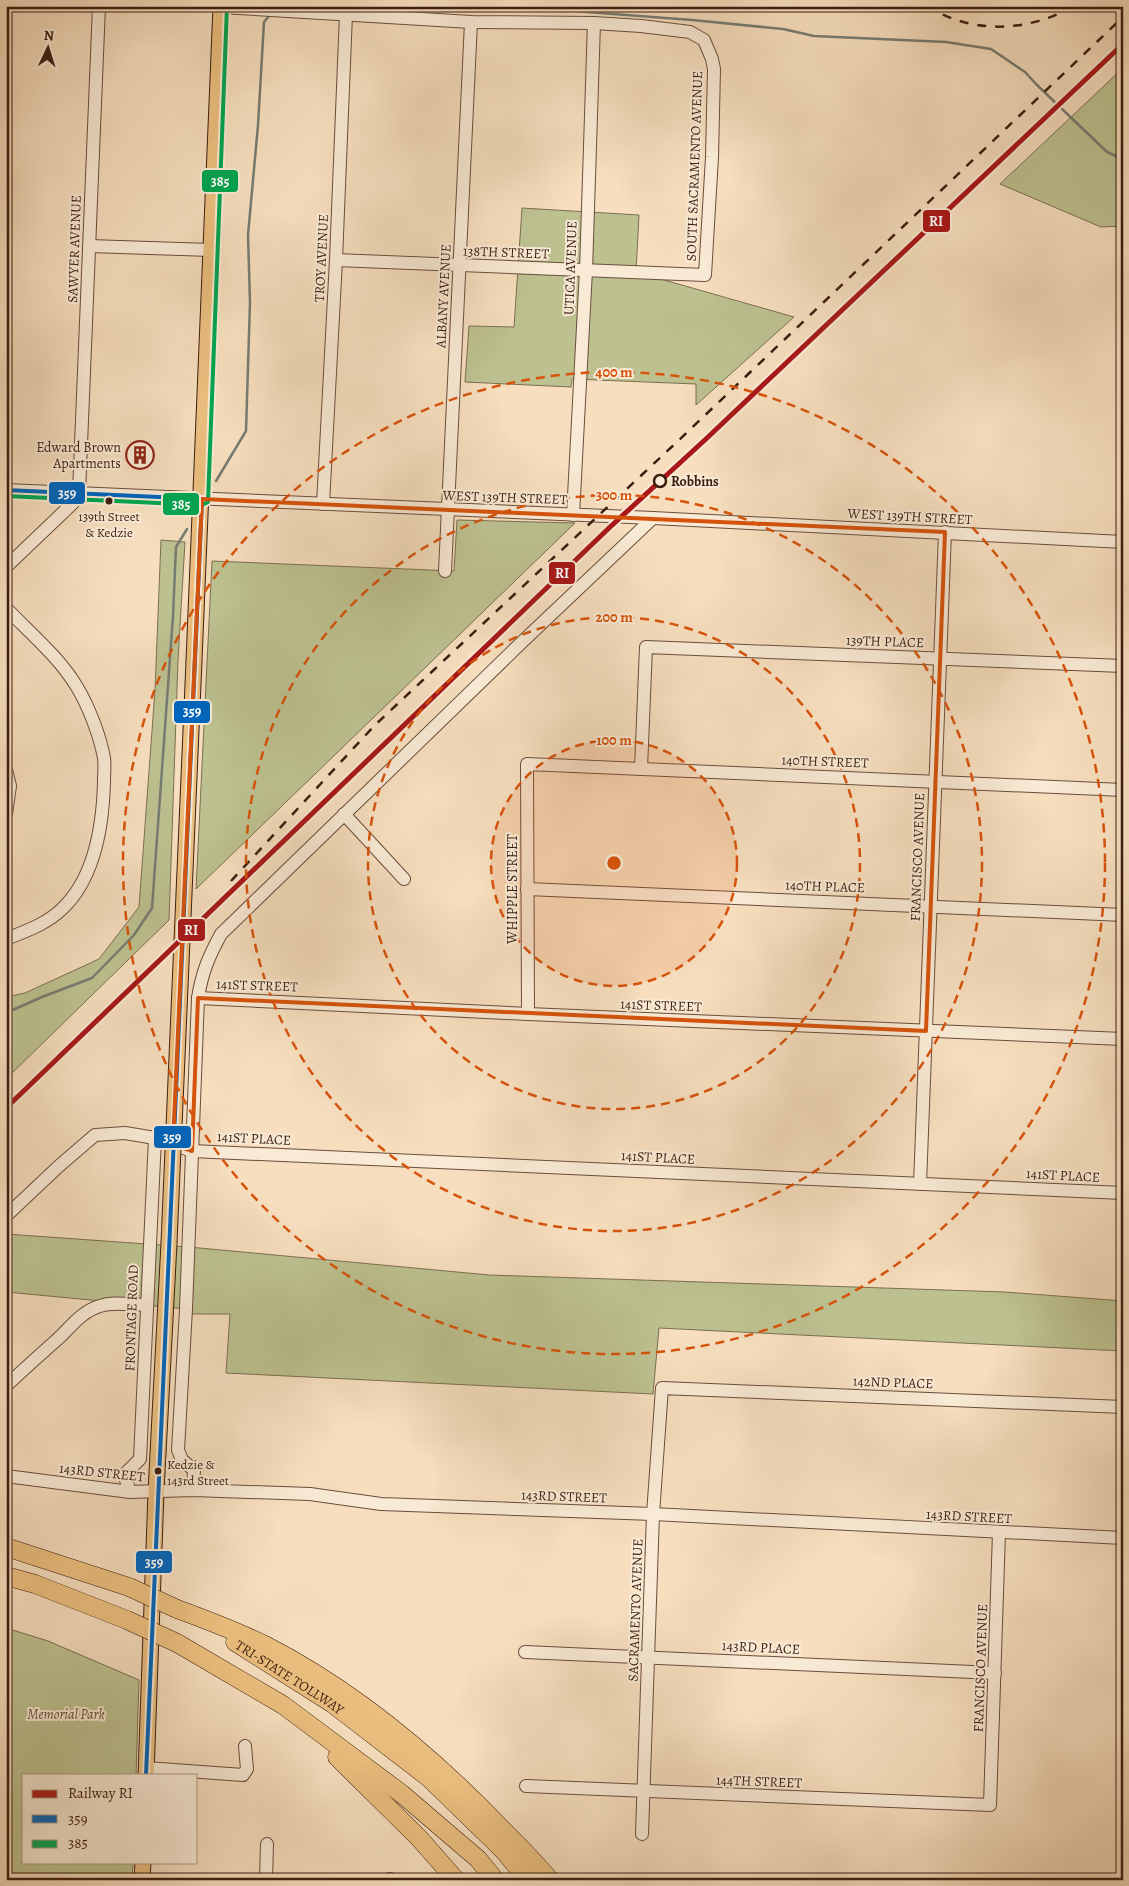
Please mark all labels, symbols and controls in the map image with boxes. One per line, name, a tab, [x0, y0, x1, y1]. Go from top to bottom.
north arrow	[22, 22, 72, 72]
text: N	[43, 26, 55, 45]
street label: SOUTH SACRAMENTO AVENUE	[682, 70, 707, 262]
line badge: 385	[201, 169, 239, 193]
text: 385	[211, 172, 229, 191]
street label: SAWYER AVENUE	[63, 195, 86, 303]
line badge: RI	[922, 209, 951, 233]
text: RI	[929, 212, 943, 231]
street label: TROY AVENUE	[310, 214, 333, 302]
street label: UTICA AVENUE	[559, 221, 582, 315]
street label: 138TH STREET	[463, 242, 550, 264]
street label: ALBANY AVENUE	[431, 244, 456, 350]
text: 400 m	[595, 362, 633, 382]
place label: Edward Brown Apartments	[36, 438, 121, 473]
building icon: Edward Brown Apartments	[125, 440, 155, 470]
place label: Robbins	[671, 472, 719, 491]
marker: Robbins	[653, 474, 667, 488]
line badge: 359	[48, 481, 86, 505]
text: 359	[58, 484, 77, 503]
text: 300 m	[596, 485, 633, 505]
street label: WEST 139TH STREET	[441, 486, 568, 509]
line badge: 385	[162, 492, 200, 516]
text: 385	[172, 495, 190, 514]
marker: 139th Street & Kedzie	[104, 496, 114, 506]
street label: WEST 139TH STREET	[846, 504, 973, 529]
place label: 139th Street & Kedzie	[78, 508, 140, 541]
line badge: RI	[548, 561, 576, 585]
text: RI	[555, 564, 569, 583]
text: 200 m	[595, 607, 633, 627]
street label: 139TH PLACE	[846, 631, 924, 652]
line badge: 359	[173, 700, 211, 724]
text: 359	[183, 702, 202, 721]
text: 100 m	[596, 730, 632, 750]
street label: 140TH STREET	[781, 750, 869, 773]
street label: FRANCISCO AVENUE	[906, 792, 929, 922]
street label: WHIPPLE STREET	[503, 834, 522, 945]
centre of rings	[605, 854, 623, 872]
street label: 140TH PLACE	[785, 876, 865, 897]
line badge: RI	[177, 918, 206, 942]
text: RI	[184, 921, 198, 940]
street label: 141ST STREET	[216, 975, 298, 996]
street label: 141ST STREET	[620, 995, 702, 1016]
line badge: 359	[153, 1125, 192, 1149]
street label: 141ST PLACE	[217, 1127, 291, 1150]
text: 359	[163, 1128, 182, 1147]
street label: 141ST PLACE	[621, 1146, 695, 1169]
street label: 141ST PLACE	[1026, 1164, 1100, 1187]
street label: FRONTAGE ROAD	[120, 1264, 143, 1372]
street label: 142ND PLACE	[852, 1372, 934, 1393]
place label: Kedzie & 143rd Street	[167, 1456, 230, 1489]
street label: 143RD STREET	[58, 1459, 146, 1486]
marker: Kedzie & 143rd Street	[153, 1466, 163, 1476]
street label: 143RD STREET	[521, 1486, 608, 1508]
street label: 143RD STREET	[926, 1505, 1013, 1528]
street label: SACRAMENTO AVENUE	[624, 1538, 647, 1682]
line badge: 359	[135, 1550, 173, 1574]
text: 359	[145, 1553, 164, 1572]
street label: FRANCISCO AVENUE	[969, 1603, 992, 1733]
street label: TRI-STATE TOLLWAY	[231, 1636, 348, 1719]
street label: 143RD PLACE	[721, 1636, 801, 1659]
park label: Memorial Park	[27, 1705, 105, 1724]
street label: 144TH STREET	[716, 1771, 803, 1793]
legend	[22, 1774, 198, 1864]
text: Railway RI	[68, 1783, 133, 1803]
text: 359	[68, 1809, 88, 1829]
text: 385	[68, 1833, 88, 1853]

